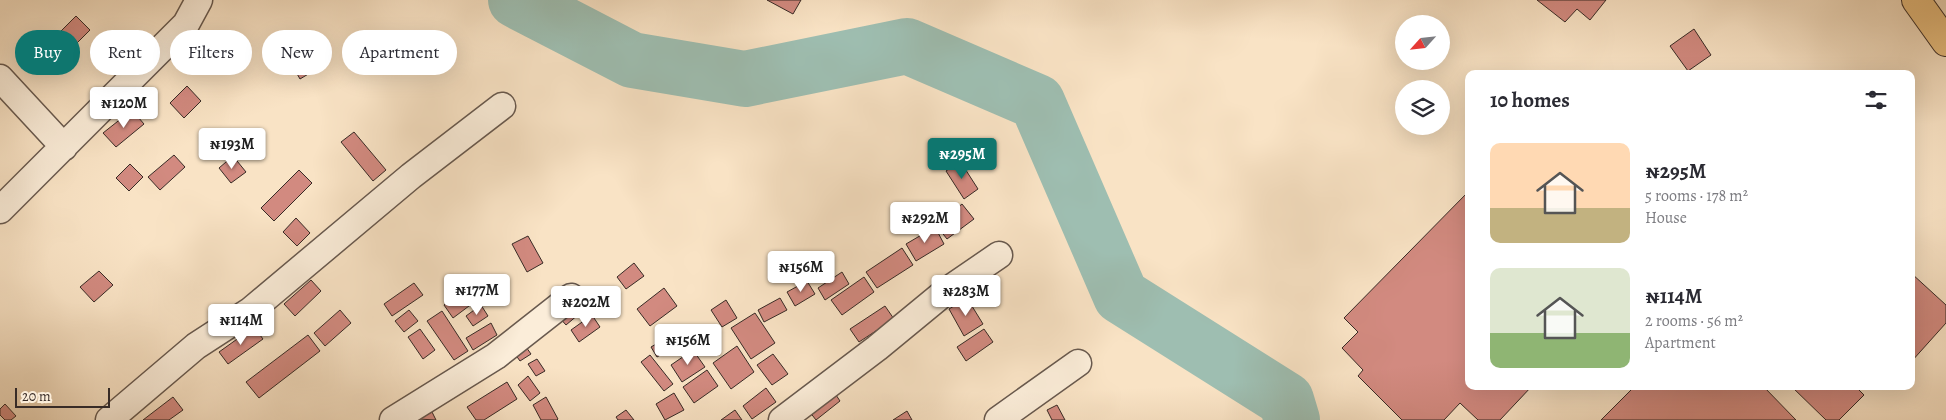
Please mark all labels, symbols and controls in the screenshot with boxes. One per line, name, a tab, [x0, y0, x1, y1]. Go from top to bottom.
north arrow	[1395, 15, 1450, 70]
map controls	[1395, 15, 1450, 135]
chip: Buy	[15, 30, 80, 75]
chip: Rent	[90, 30, 160, 75]
chip: Filters	[170, 30, 252, 75]
chip: New	[262, 30, 332, 75]
chip: Apartment	[342, 30, 457, 75]
button: layers	[1395, 80, 1450, 135]
pin: ₦120M	[89, 86, 159, 129]
text: 10 homes	[1490, 86, 1570, 114]
icon: filters	[1862, 86, 1890, 114]
text: ₦120M	[101, 92, 147, 114]
pin: ₦193M	[197, 128, 267, 170]
text: ₦193M	[210, 133, 254, 155]
pin: ₦295M	[927, 138, 997, 180]
text: ₦295M	[939, 143, 985, 165]
text: ₦295M	[1645, 157, 1706, 185]
icon: home	[1530, 163, 1590, 223]
text: 5 rooms · 178 m²	[1645, 185, 1748, 207]
pin: ₦292M	[890, 202, 960, 244]
text: ₦292M	[901, 207, 949, 229]
text: House	[1645, 207, 1687, 229]
pin: ₦156M	[766, 250, 836, 293]
text: ₦156M	[779, 256, 823, 278]
pin: ₦177M	[442, 274, 512, 316]
pin: ₦283M	[931, 274, 1001, 317]
text: ₦177M	[455, 279, 499, 301]
text: ₦283M	[942, 280, 990, 302]
text: ₦114M	[1645, 282, 1702, 310]
pin: ₦202M	[551, 286, 621, 328]
icon: home	[1530, 288, 1590, 348]
text: ₦202M	[562, 291, 610, 313]
pin: ₦114M	[206, 304, 276, 346]
text: ₦114M	[219, 309, 263, 331]
text: 2 rooms · 56 m²	[1645, 310, 1743, 332]
pin: ₦156M	[653, 324, 723, 366]
text: ₦156M	[666, 329, 710, 351]
text: Apartment	[1645, 332, 1716, 354]
scale bar	[15, 385, 110, 408]
text: 20 m	[22, 387, 51, 406]

